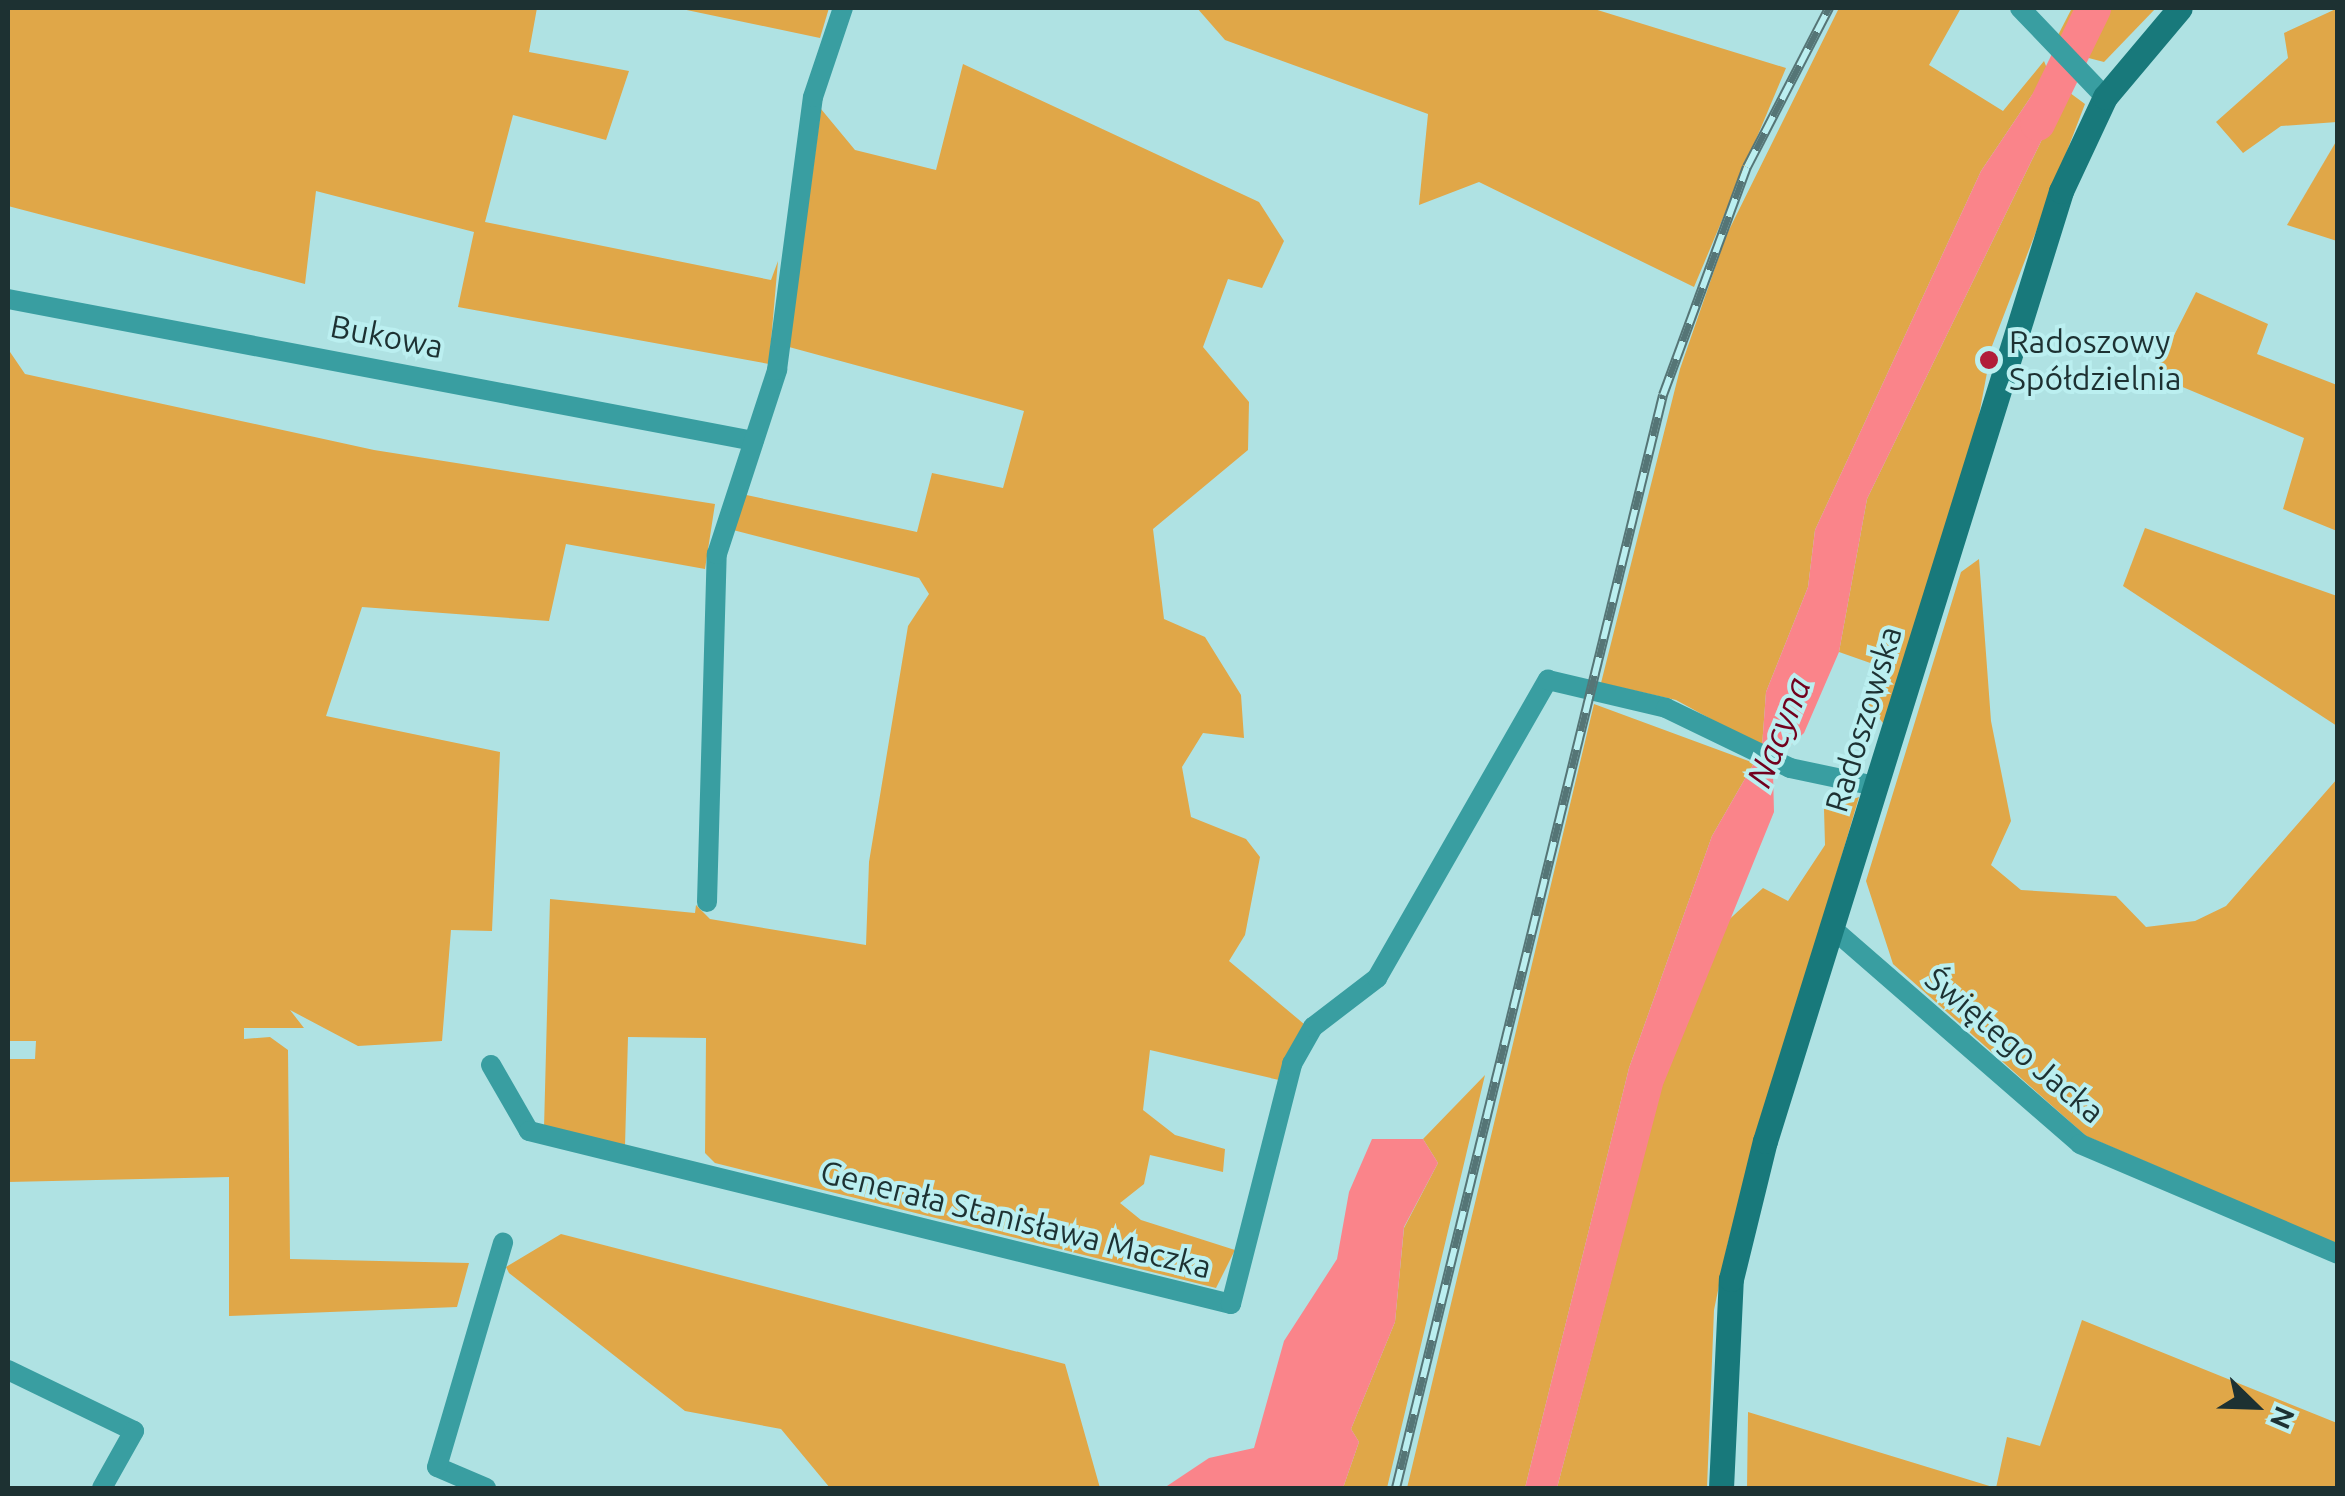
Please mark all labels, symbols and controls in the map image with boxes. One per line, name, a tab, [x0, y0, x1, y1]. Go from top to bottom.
street label: Bukowa	[327, 306, 447, 366]
place label: Radoszowy Spółdzielnia	[2009, 323, 2182, 398]
marker: Radoszowy Spółdzielnia	[1978, 349, 2000, 371]
street label: Radoszowska	[1817, 622, 1909, 816]
water label: Nacyna	[1737, 671, 1819, 793]
street label: Świętego Jacka	[1918, 959, 2112, 1131]
street label: Generała Stanisława Maczka	[817, 1152, 1215, 1286]
north arrow	[2205, 1356, 2305, 1456]
text: N	[2265, 1402, 2301, 1434]

